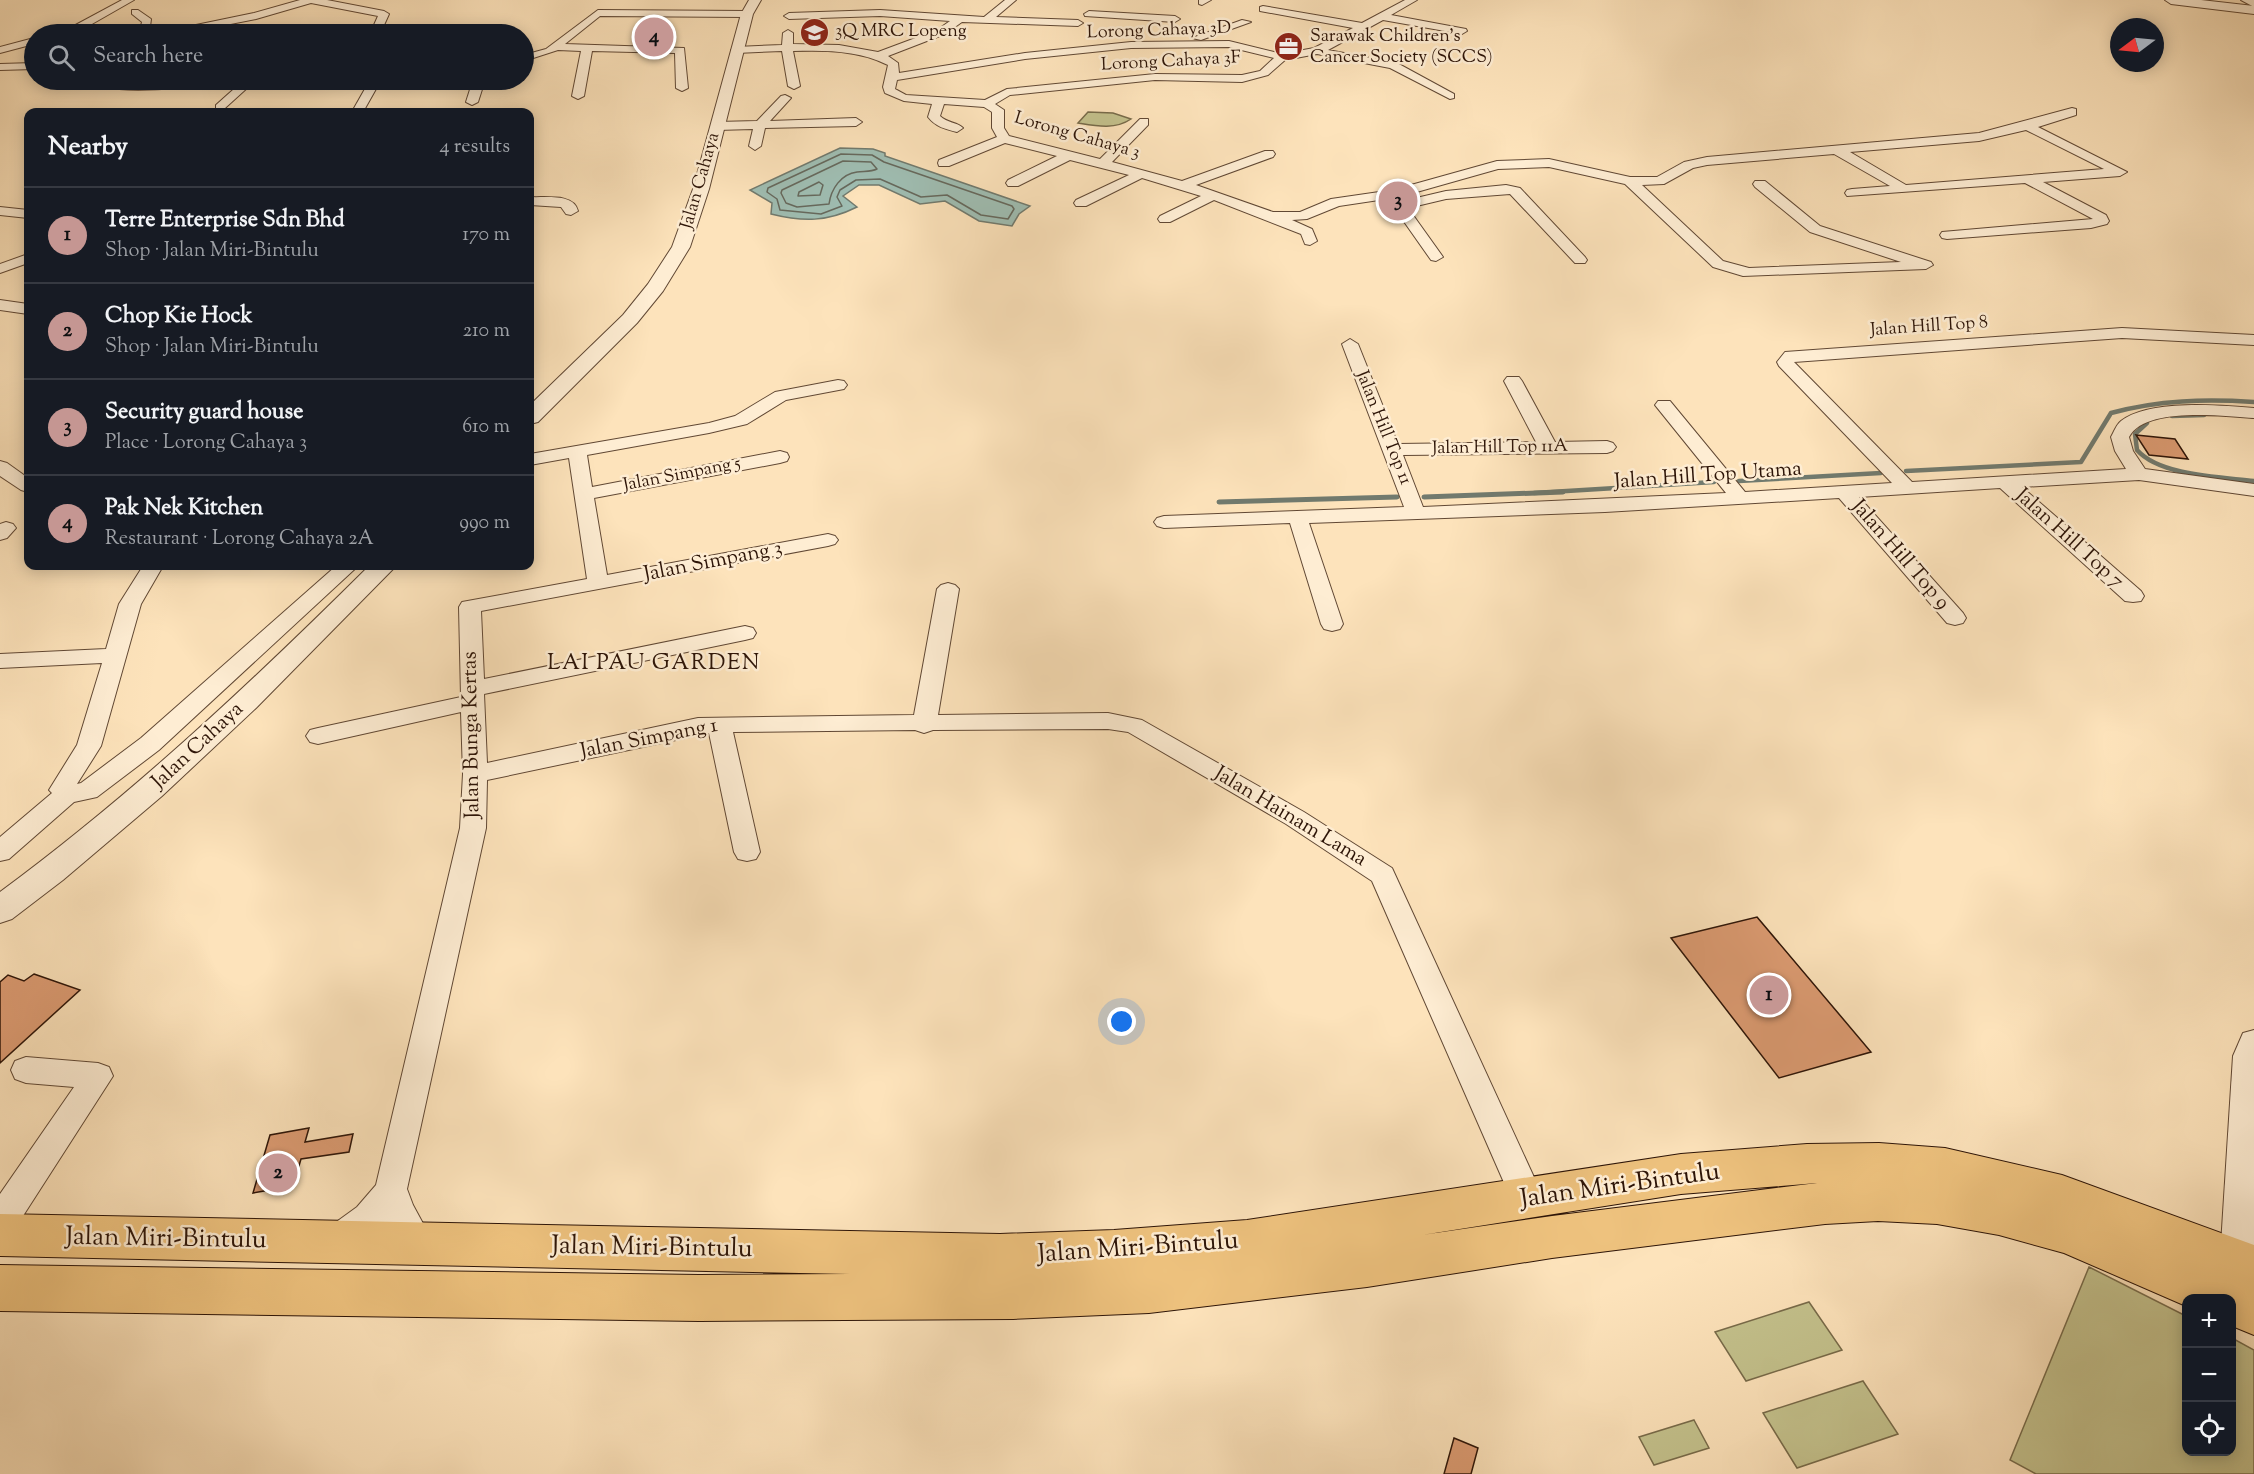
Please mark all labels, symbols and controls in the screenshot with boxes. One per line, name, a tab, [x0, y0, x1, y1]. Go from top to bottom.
pin: 4	[634, 15, 674, 60]
street label: Lorong Cahaya 3D	[1087, 15, 1231, 47]
school or university icon: 3Q MRC Lopeng	[798, 16, 830, 48]
north arrow	[2110, 18, 2164, 72]
place label: 3Q MRC Lopeng	[835, 19, 967, 45]
search box	[24, 24, 534, 90]
place label: Sarawak Children's Cancer Society (SCCS)	[1310, 24, 1493, 71]
office icon: Sarawak Children's Cancer Society (SCCS)	[1273, 31, 1305, 63]
icon: search	[45, 41, 78, 74]
text: Search here	[93, 41, 203, 73]
street label: Lorong Cahaya 3F	[1100, 45, 1242, 79]
street label: Lorong Cahaya 3	[1011, 106, 1143, 166]
text: Nearby	[48, 129, 128, 166]
street label: Jalan Cahaya	[674, 129, 727, 233]
text: 4 results	[439, 133, 510, 162]
pin: 3	[1378, 178, 1418, 224]
text: Terre Enterprise Sdn Bhd	[105, 205, 345, 237]
text: 1	[64, 221, 71, 250]
text: 170 m	[462, 221, 510, 250]
text: Shop · Jalan Miri-Bintulu	[105, 237, 319, 266]
text: Chop Kie Hock	[105, 301, 252, 333]
street label: Jalan Hill Top 8	[1868, 310, 1989, 344]
text: 2	[63, 317, 72, 346]
text: 210 m	[463, 317, 510, 346]
text: Shop · Jalan Miri-Bintulu	[105, 333, 319, 362]
street label: Jalan Hill Top 11	[1348, 366, 1418, 489]
text: Security guard house	[105, 397, 303, 429]
text: 3	[63, 413, 72, 442]
text: 610 m	[462, 413, 510, 442]
text: Place · Lorong Cahaya 3	[105, 429, 307, 458]
street label: Jalan Hill Top 11A	[1431, 434, 1569, 462]
street label: Jalan Simpang 5	[620, 451, 743, 499]
street label: Jalan Hill Top Utama	[1612, 454, 1803, 498]
street label: Jalan Hill Top 7	[2007, 481, 2131, 597]
text: Pak Nek Kitchen	[105, 493, 263, 525]
street label: Jalan Hill Top 9	[1843, 493, 1956, 617]
text: 4	[62, 509, 73, 538]
text: 990 m	[459, 509, 510, 538]
text: Restaurant · Lorong Cahaya 2A	[105, 525, 374, 554]
street label: Jalan Simpang 3	[640, 534, 785, 590]
district label: LAI PAU GARDEN	[547, 648, 761, 680]
street label: Jalan Bunga Kertas	[456, 651, 488, 820]
street label: Jalan Cahaya	[144, 695, 251, 797]
street label: Jalan Simpang 1	[577, 711, 720, 767]
street label: Jalan Hainam Lama	[1207, 759, 1372, 875]
pin: 1	[1750, 972, 1788, 1018]
your location	[1107, 1007, 1136, 1036]
pin: 2	[258, 1150, 298, 1196]
street label: Jalan Miri-Bintulu	[1516, 1154, 1722, 1219]
street label: Jalan Miri-Bintulu	[63, 1219, 267, 1259]
street label: Jalan Miri-Bintulu	[1034, 1223, 1240, 1274]
street label: Jalan Miri-Bintulu	[549, 1228, 753, 1268]
map controls	[2182, 1294, 2236, 1456]
button: +	[2182, 1294, 2236, 1348]
button: −	[2182, 1348, 2236, 1402]
button: locate	[2182, 1402, 2236, 1456]

